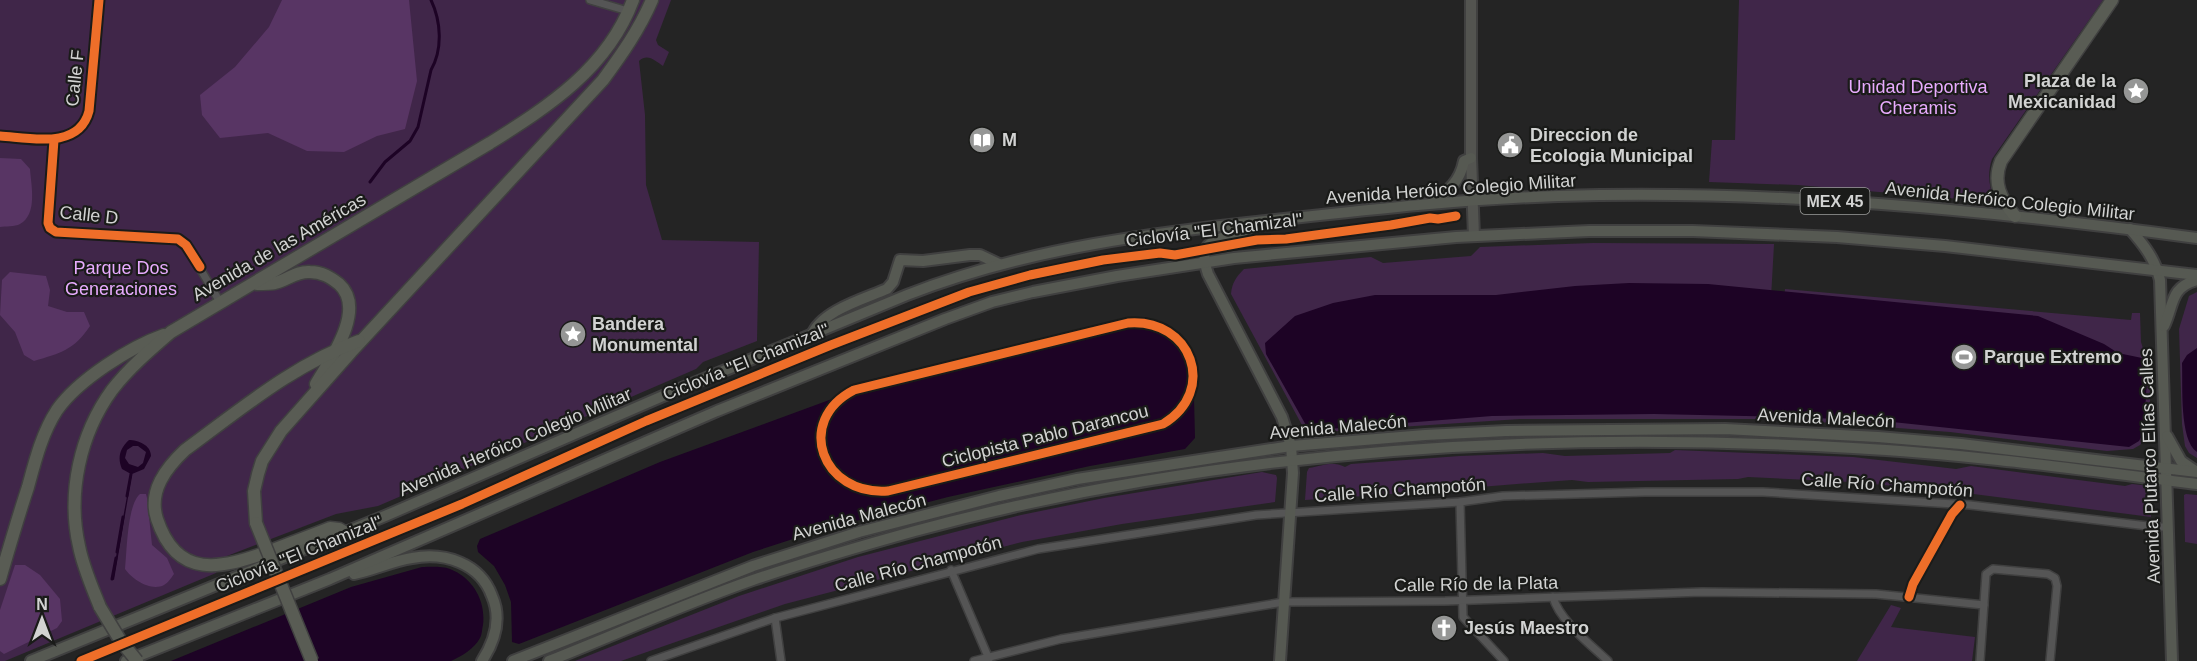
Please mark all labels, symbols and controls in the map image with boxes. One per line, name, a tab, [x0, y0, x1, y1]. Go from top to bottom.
street label: Calle F	[62, 49, 88, 107]
place label: Plaza de la Mexicanidad	[2008, 71, 2117, 112]
place icon: Plaza de la Mexicanidad	[2121, 76, 2151, 106]
park label: Unidad Deportiva Cheramis	[1848, 77, 1989, 118]
library icon: M	[967, 125, 997, 155]
place label: Direccion de Ecologia Municipal	[1530, 125, 1693, 166]
place label: M	[1002, 130, 1017, 150]
public building icon: Direccion de Ecologia Municipal	[1495, 130, 1525, 160]
street label: Avenida Heróico Colegio Militar	[1325, 170, 1577, 208]
street label: Avenida Heróico Colegio Militar	[1884, 178, 2136, 224]
road number: MEX 45	[1800, 188, 1870, 214]
street label: Avenida de las Américas	[189, 189, 369, 305]
street label: Calle D	[59, 202, 119, 228]
street label: Ciclovía "El Chamizal"	[1125, 209, 1303, 251]
park label: Parque Dos Generaciones	[65, 258, 177, 299]
place label: Bandera Monumental	[592, 314, 698, 355]
place icon: Bandera Monumental	[558, 319, 588, 349]
street label: Ciclovía "El Chamizal"	[660, 319, 832, 405]
sports icon: Parque Extremo	[1949, 342, 1979, 372]
place label: Parque Extremo	[1984, 347, 2122, 367]
street label: Avenida Plutarco Elías Calles	[2136, 348, 2164, 584]
street label: Avenida Heróico Colegio Militar	[396, 384, 634, 500]
street label: Ciclopista Pablo Darancou	[940, 401, 1150, 471]
street label: Avenida Malecón	[1757, 404, 1895, 432]
street label: Avenida Malecón	[1269, 411, 1407, 443]
street label: Calle Río Champotón	[1800, 469, 1974, 501]
street label: Calle Río Champotón	[1313, 474, 1487, 506]
street label: Avenida Malecón	[790, 490, 928, 544]
street label: Ciclovía "El Chamizal"	[213, 511, 385, 597]
street label: Calle Río Champotón	[832, 532, 1004, 596]
street label: Calle Río de la Plata	[1394, 573, 1559, 595]
north arrow	[12, 589, 72, 649]
text: N	[36, 596, 48, 613]
church icon: Jesús Maestro	[1429, 613, 1459, 643]
place label: Jesús Maestro	[1464, 618, 1589, 638]

